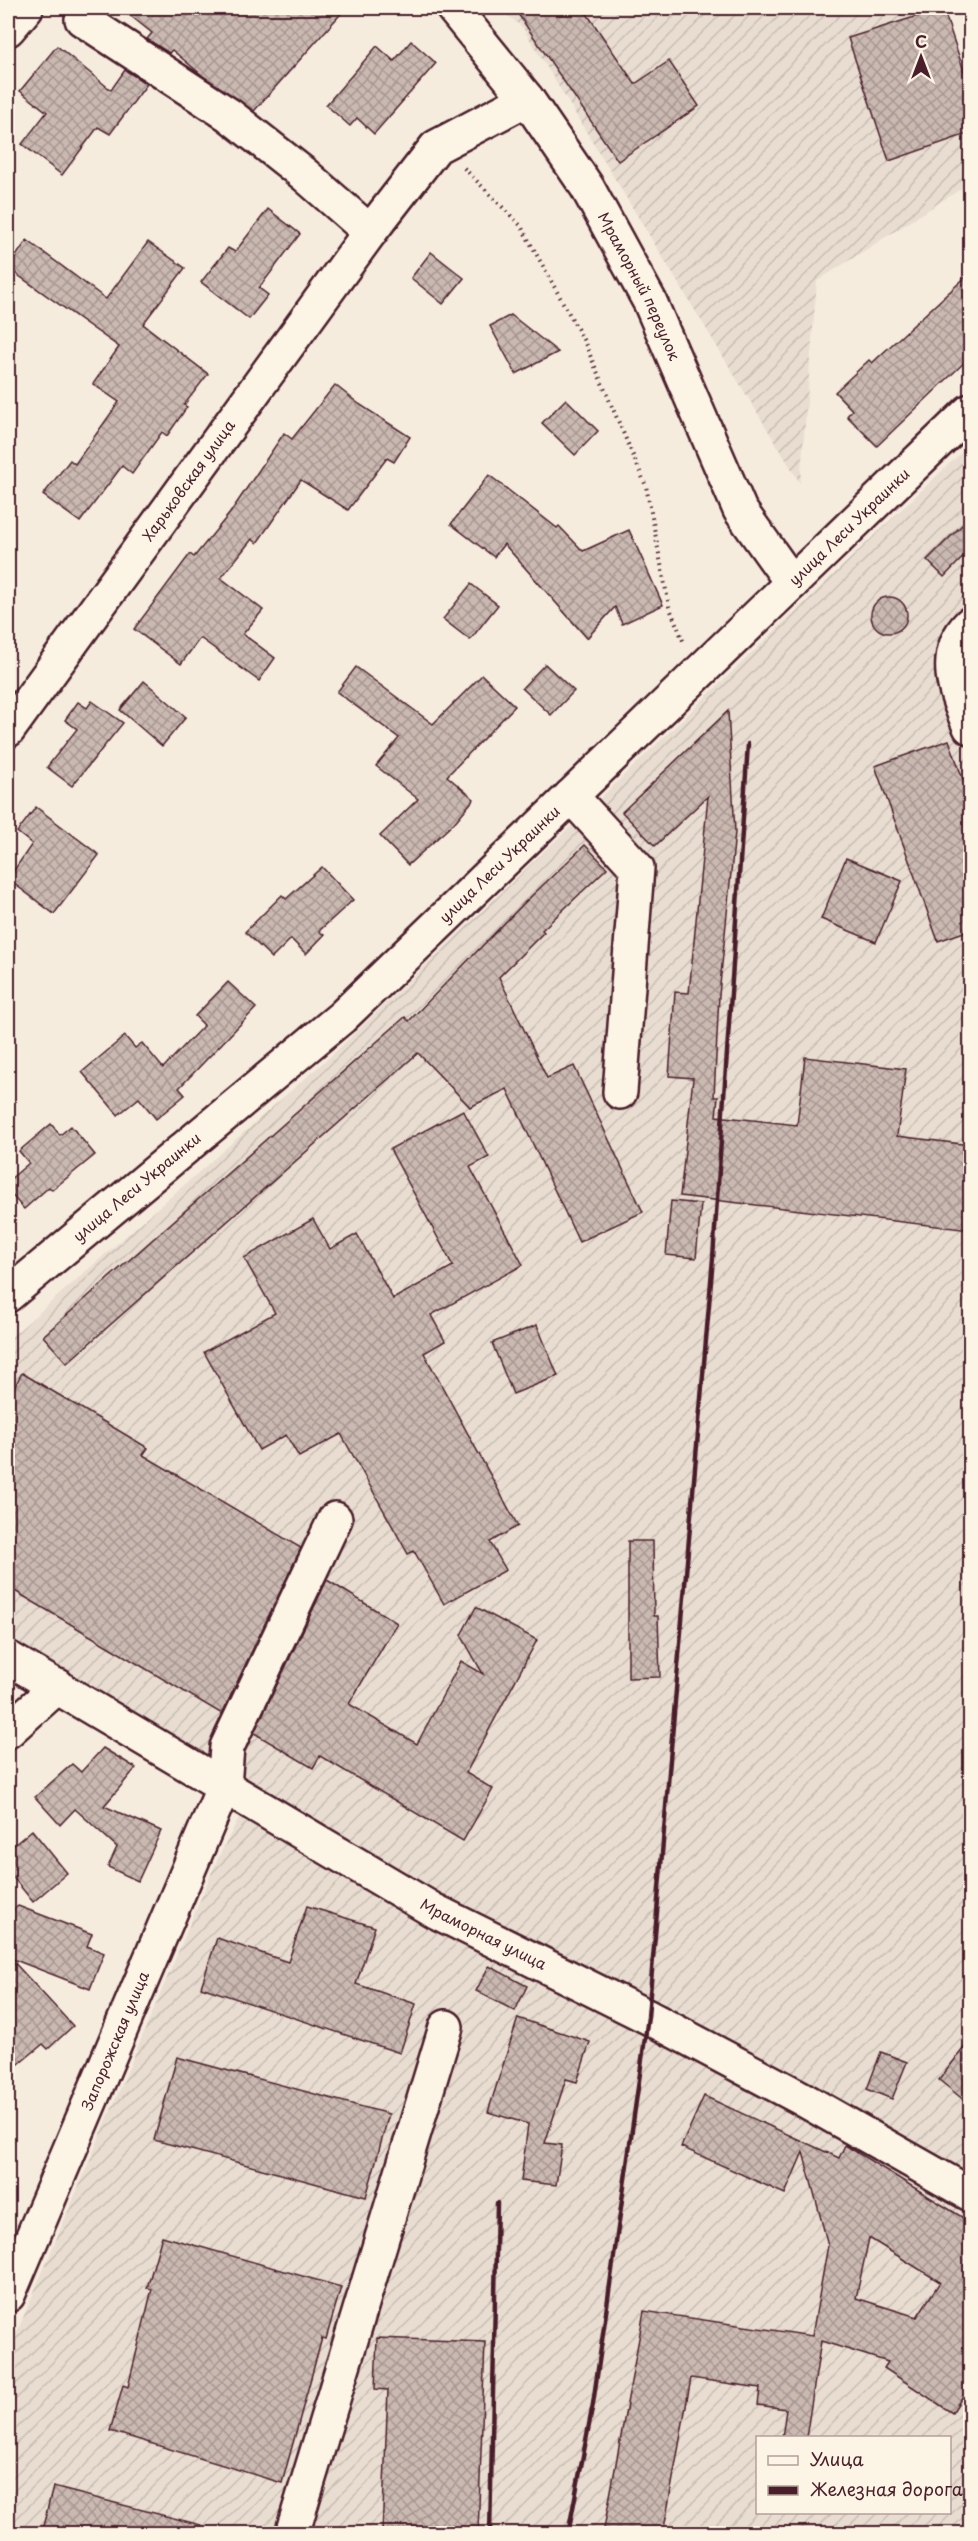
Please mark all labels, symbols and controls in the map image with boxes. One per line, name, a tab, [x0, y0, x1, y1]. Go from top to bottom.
north arrow	[891, 27, 951, 87]
text: С	[915, 29, 927, 53]
street label: Мраморный переулок	[593, 207, 687, 364]
street label: Харьковская улица	[136, 414, 240, 545]
street label: улица Леси Украинки	[783, 462, 914, 590]
street label: улица Леси Украинки	[433, 800, 565, 928]
street label: улица Леси Украинки	[67, 1126, 205, 1247]
street label: Мраморная улица	[416, 1892, 551, 1975]
street label: Запорожская улица	[75, 1967, 154, 2113]
legend	[756, 2436, 951, 2514]
text: Улица	[810, 2445, 864, 2472]
text: Железная дорога	[810, 2475, 964, 2502]

